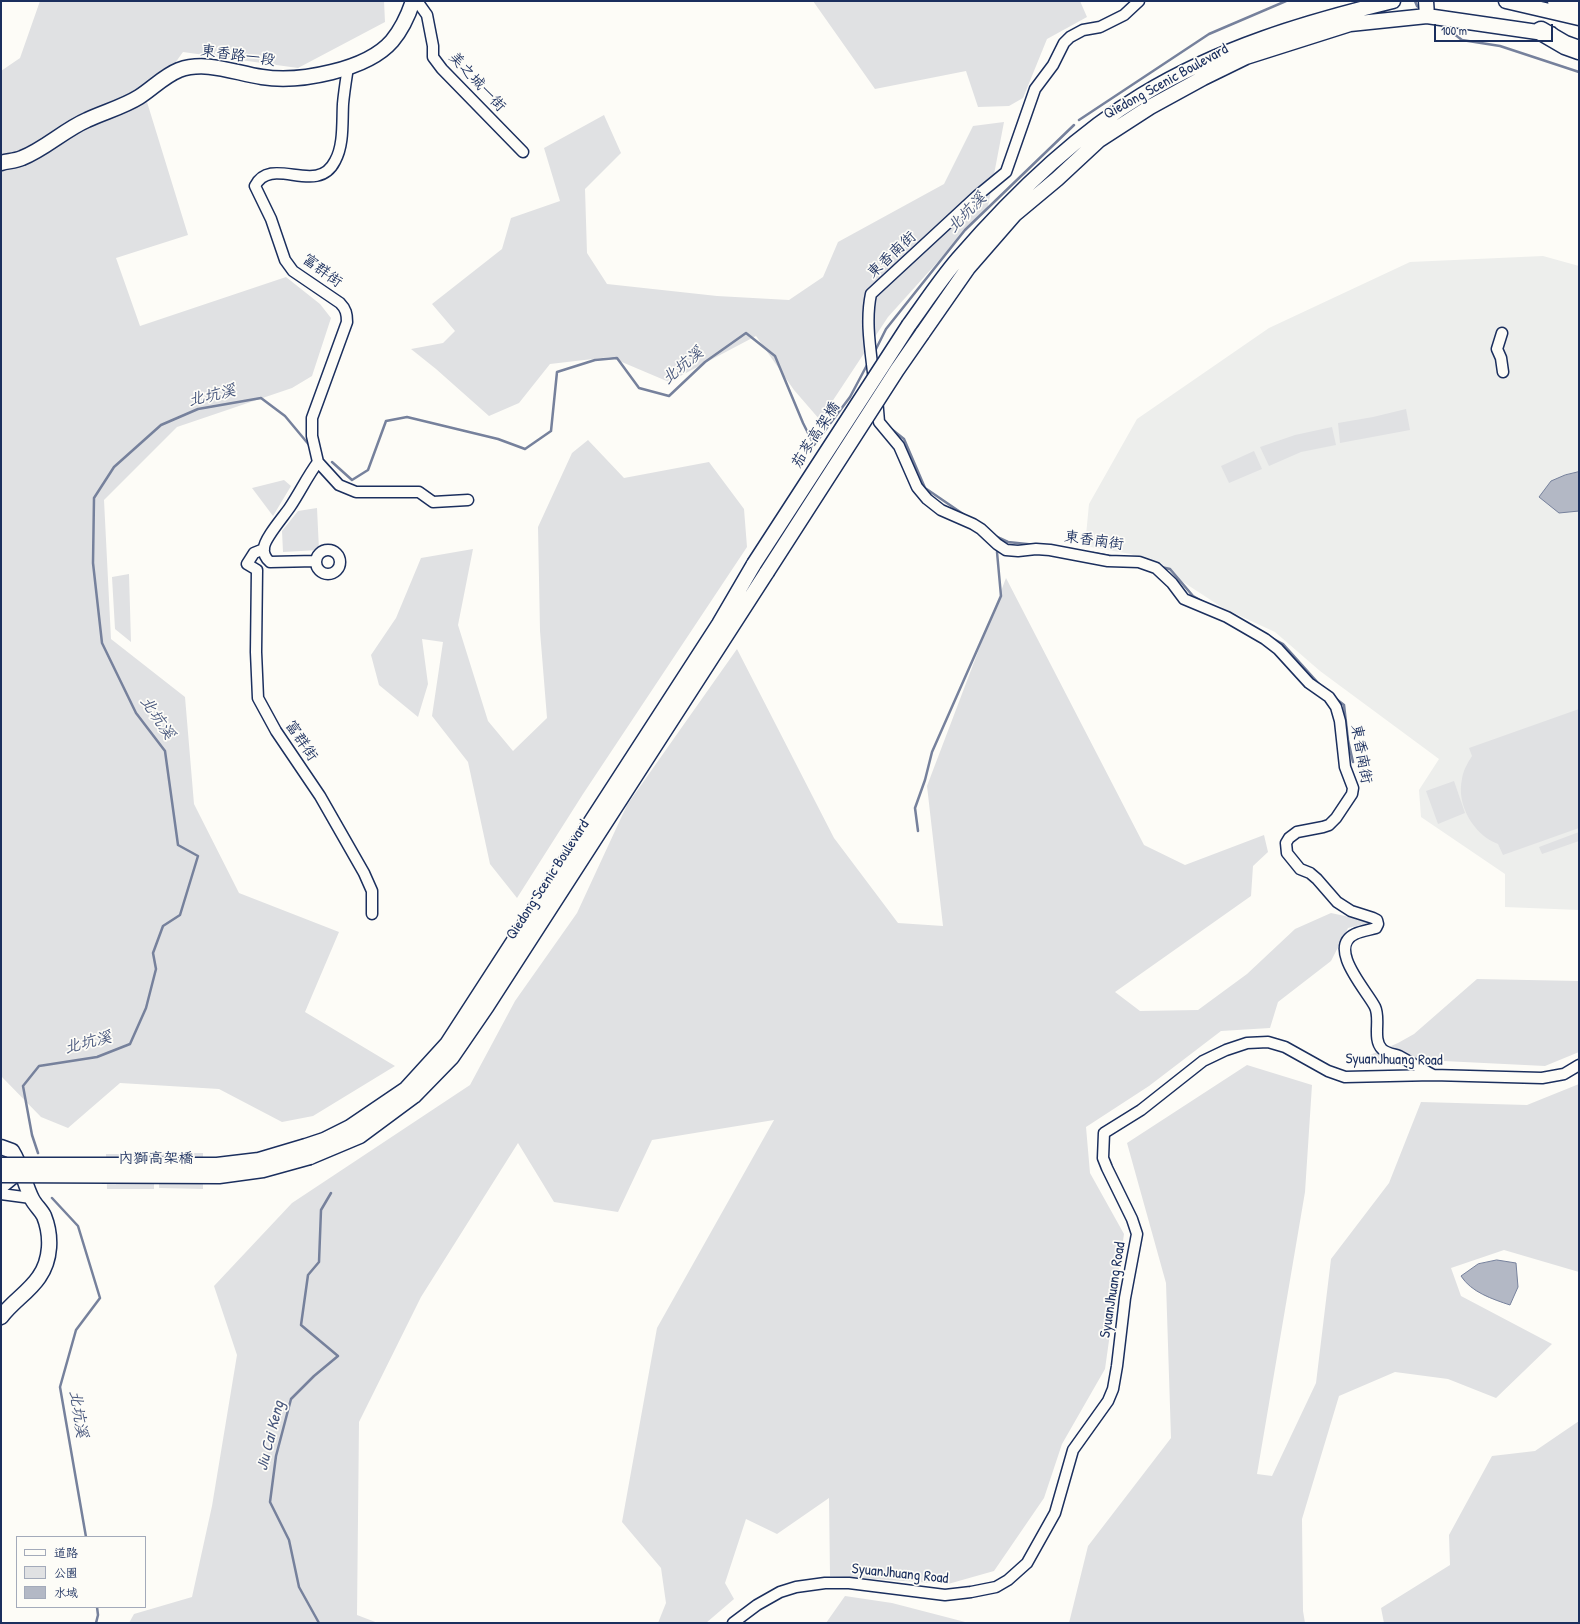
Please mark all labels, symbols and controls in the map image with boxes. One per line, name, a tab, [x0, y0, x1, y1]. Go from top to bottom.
scale bar	[1436, 16, 1555, 42]
text: 100 m	[1441, 22, 1467, 39]
street label: Qiedong Scenic Boulevard	[1101, 40, 1231, 124]
street label: 東香路一段	[200, 42, 276, 70]
street label: 美之城一街	[445, 48, 509, 116]
water label: 北坑溪	[943, 189, 991, 237]
street label: 東香南街	[864, 228, 920, 282]
street label: 富群街	[299, 250, 345, 292]
water label: 北坑溪	[658, 343, 708, 389]
water label: 北坑溪	[186, 381, 238, 411]
street label: 茄苳高架橋	[788, 399, 844, 471]
street label: 東香南街	[1063, 528, 1125, 554]
water label: 北坑溪	[136, 693, 178, 743]
street label: 富群街	[281, 717, 321, 765]
street label: 東香南街	[1347, 723, 1375, 785]
street label: Qiedong Scenic Boulevard	[503, 817, 593, 943]
water label: 北坑溪	[62, 1028, 114, 1058]
street label: SyuanJhuang Road	[1345, 1050, 1443, 1070]
street label: 內獅高架橋	[119, 1150, 193, 1168]
street label: SyuanJhuang Road	[1097, 1241, 1129, 1339]
water label: 北坑溪	[65, 1389, 91, 1439]
water label: Jiu Cai Keng	[253, 1399, 289, 1473]
legend	[16, 1536, 146, 1608]
text: 道路	[54, 1544, 78, 1561]
street label: SyuanJhuang Road	[851, 1560, 949, 1588]
text: 公園	[54, 1564, 78, 1581]
text: 水域	[54, 1584, 78, 1601]

